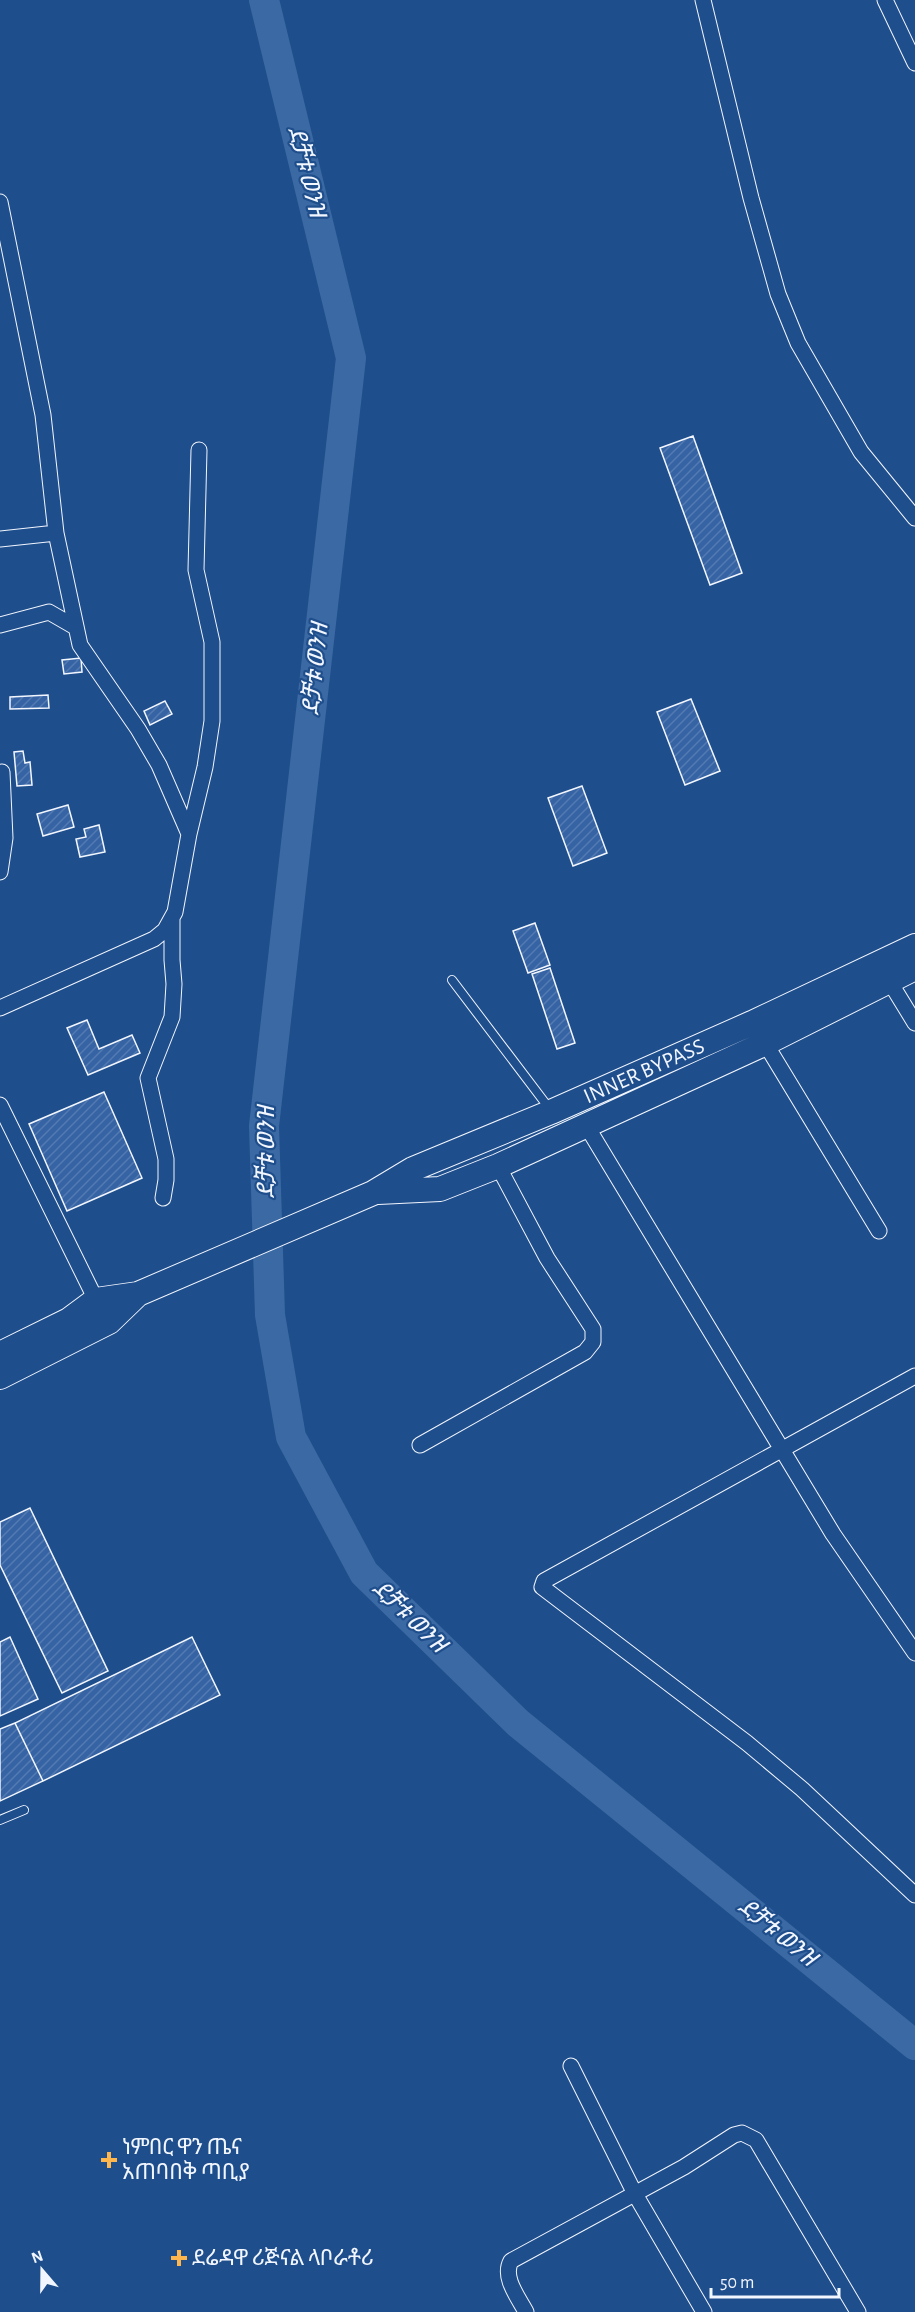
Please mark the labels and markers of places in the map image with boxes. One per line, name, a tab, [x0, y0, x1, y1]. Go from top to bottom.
place label: ነምበር ዋን ጤና አጠባበቅ ጣቢያ	[122, 2136, 250, 2183]
marker: ነምበር ዋን ጤና አጠባበቅ ጣቢያ	[100, 2151, 118, 2169]
place label: ደሬዳዋ ሪጅናል ላቦራቶሪ	[192, 2247, 374, 2269]
marker: ደሬዳዋ ሪጅናል ላቦራቶሪ	[170, 2249, 188, 2267]

